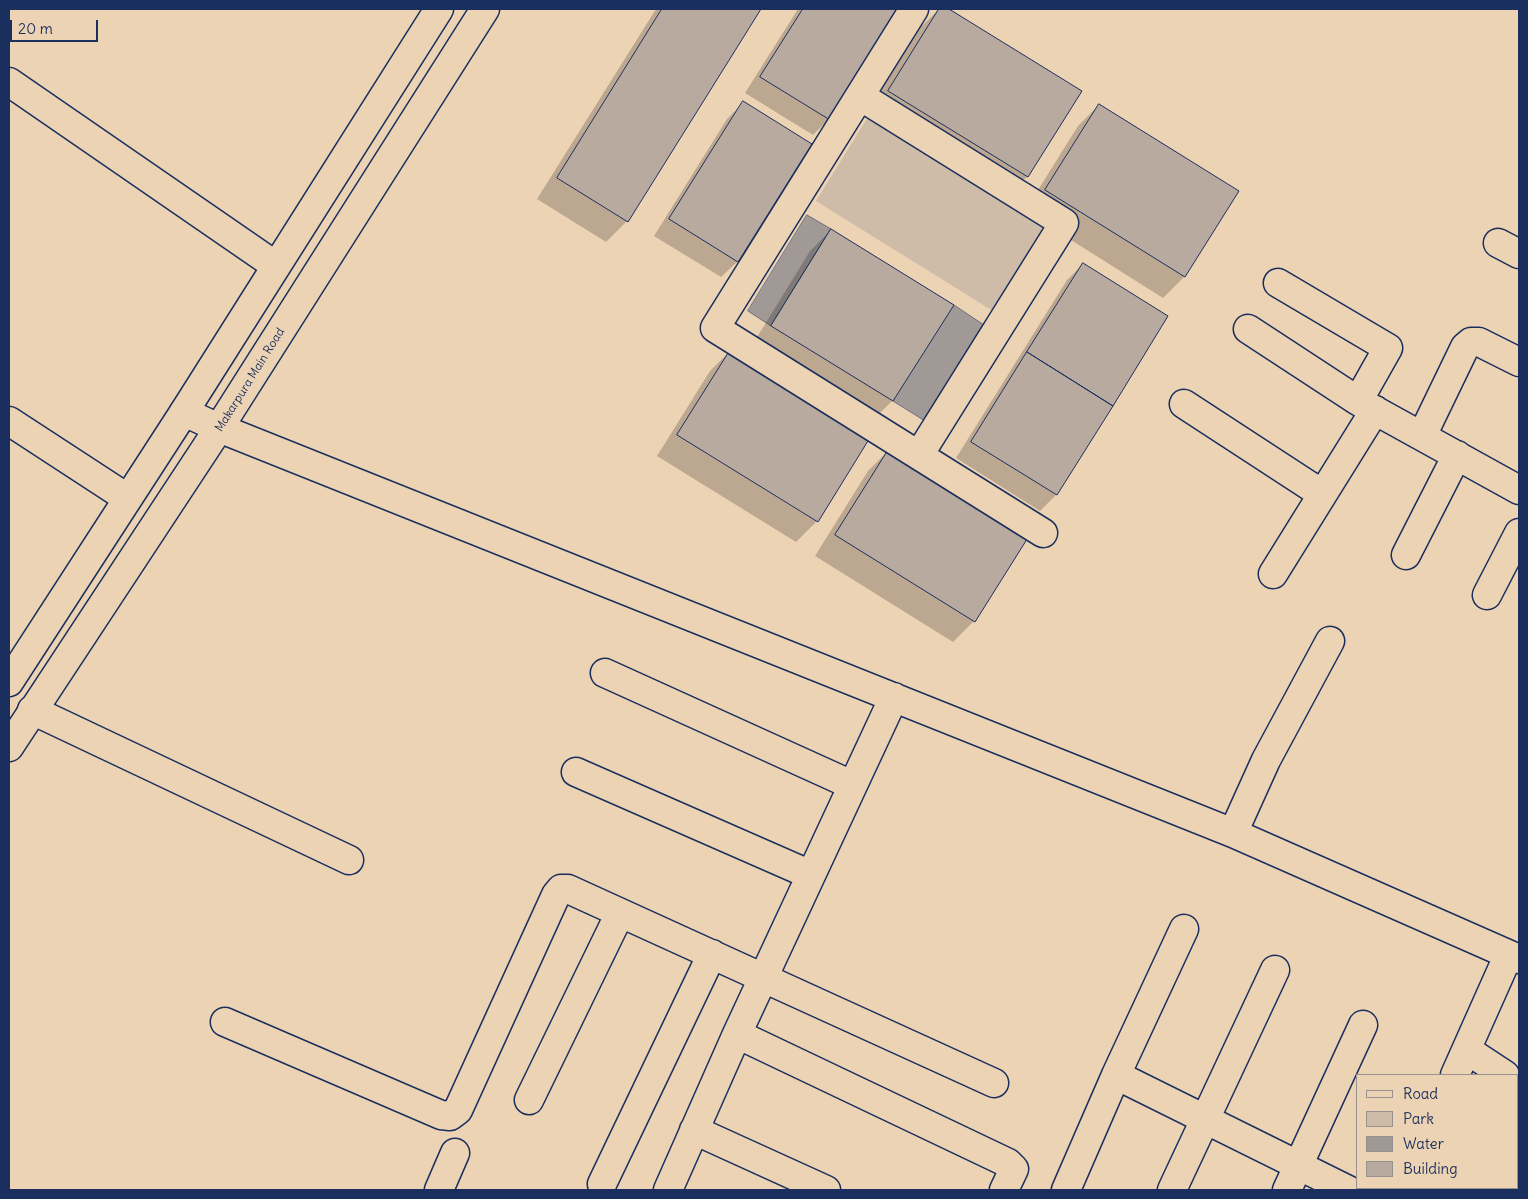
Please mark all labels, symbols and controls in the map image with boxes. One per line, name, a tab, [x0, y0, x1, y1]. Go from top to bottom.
scale bar	[12, 10, 100, 42]
text: 20 m	[18, 19, 53, 38]
street label: Makarpura Main Road	[212, 325, 288, 435]
legend	[1356, 1074, 1518, 1189]
text: Road	[1403, 1084, 1438, 1103]
text: Park	[1403, 1109, 1434, 1128]
text: Water	[1403, 1134, 1444, 1153]
text: Building	[1403, 1159, 1458, 1178]

